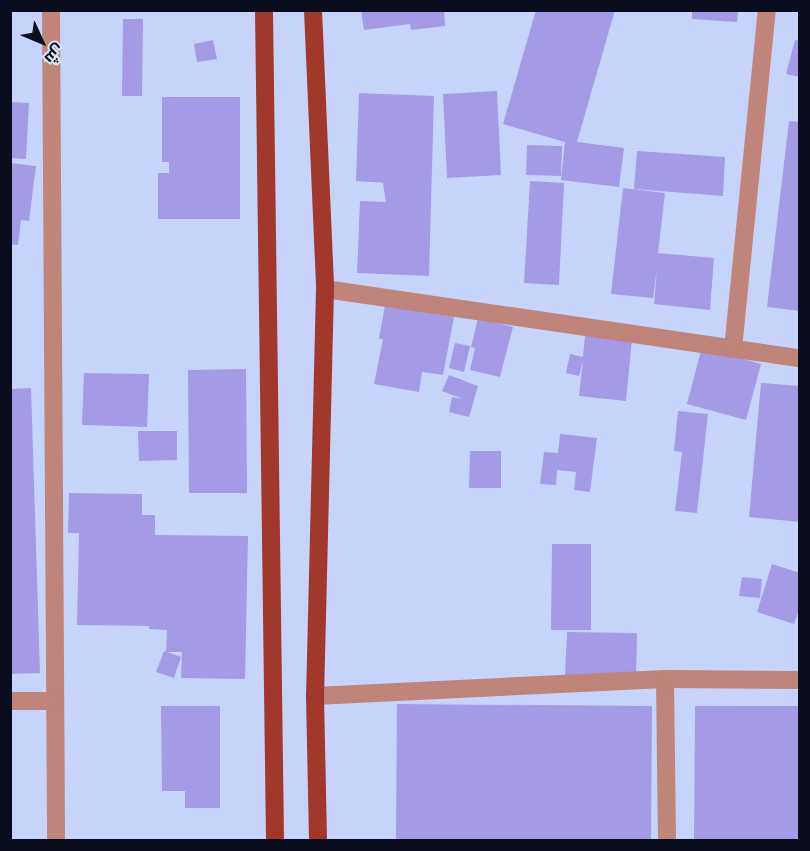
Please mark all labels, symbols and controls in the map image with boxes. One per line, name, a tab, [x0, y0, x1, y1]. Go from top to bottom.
north arrow	[12, 12, 72, 72]
text: ش	[41, 41, 69, 69]

